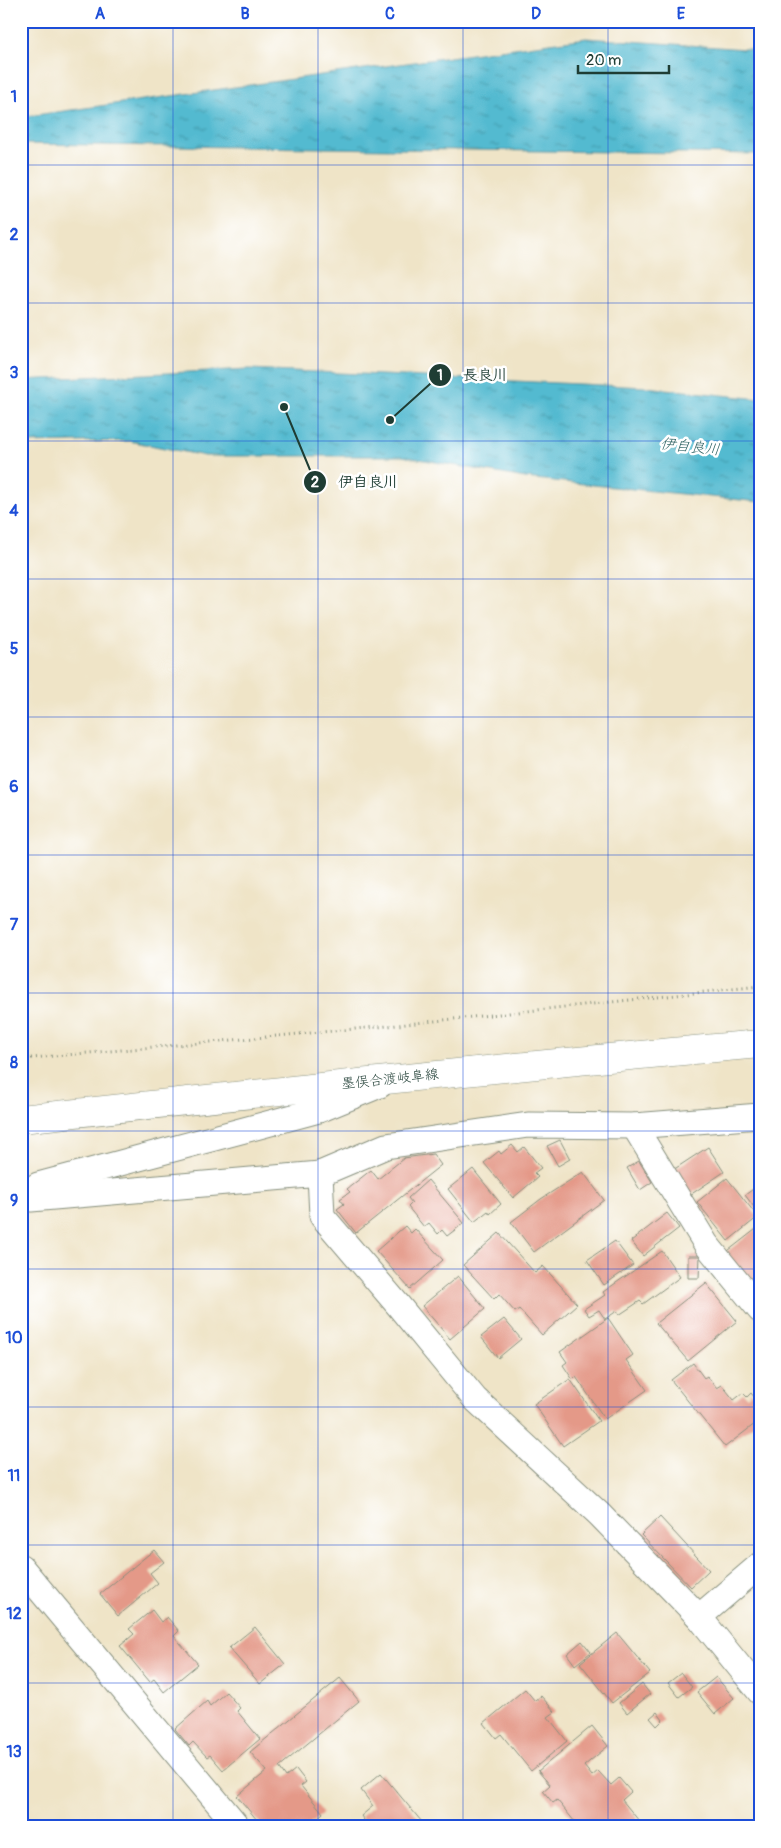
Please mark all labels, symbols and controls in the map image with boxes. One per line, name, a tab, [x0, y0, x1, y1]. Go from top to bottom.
text: A	[95, 4, 106, 24]
text: B	[240, 4, 250, 24]
text: C	[385, 4, 395, 24]
text: D	[531, 4, 541, 24]
text: E	[677, 4, 686, 24]
scale bar	[578, 42, 670, 74]
text: 20 m	[586, 51, 621, 70]
text: 1	[11, 87, 17, 107]
text: 2	[10, 225, 19, 245]
callout: 長良川	[428, 360, 518, 390]
text: 3	[10, 363, 19, 383]
text: 1	[437, 366, 443, 385]
text: 長良川	[462, 366, 508, 385]
water label: 伊自良川	[659, 434, 721, 460]
callout: 伊自良川	[303, 467, 408, 497]
text: 2	[311, 473, 319, 492]
text: 伊自良川	[338, 473, 398, 492]
text: 4	[9, 501, 19, 521]
text: 5	[10, 639, 19, 659]
text: 6	[9, 777, 19, 797]
text: 7	[10, 915, 19, 935]
text: 8	[10, 1053, 18, 1073]
street label: 墨俣合渡岐阜線	[340, 1065, 440, 1093]
text: 9	[10, 1191, 18, 1211]
text: 10	[5, 1328, 23, 1348]
text: 11	[8, 1466, 20, 1486]
text: 12	[6, 1604, 22, 1624]
text: 13	[6, 1742, 22, 1762]

